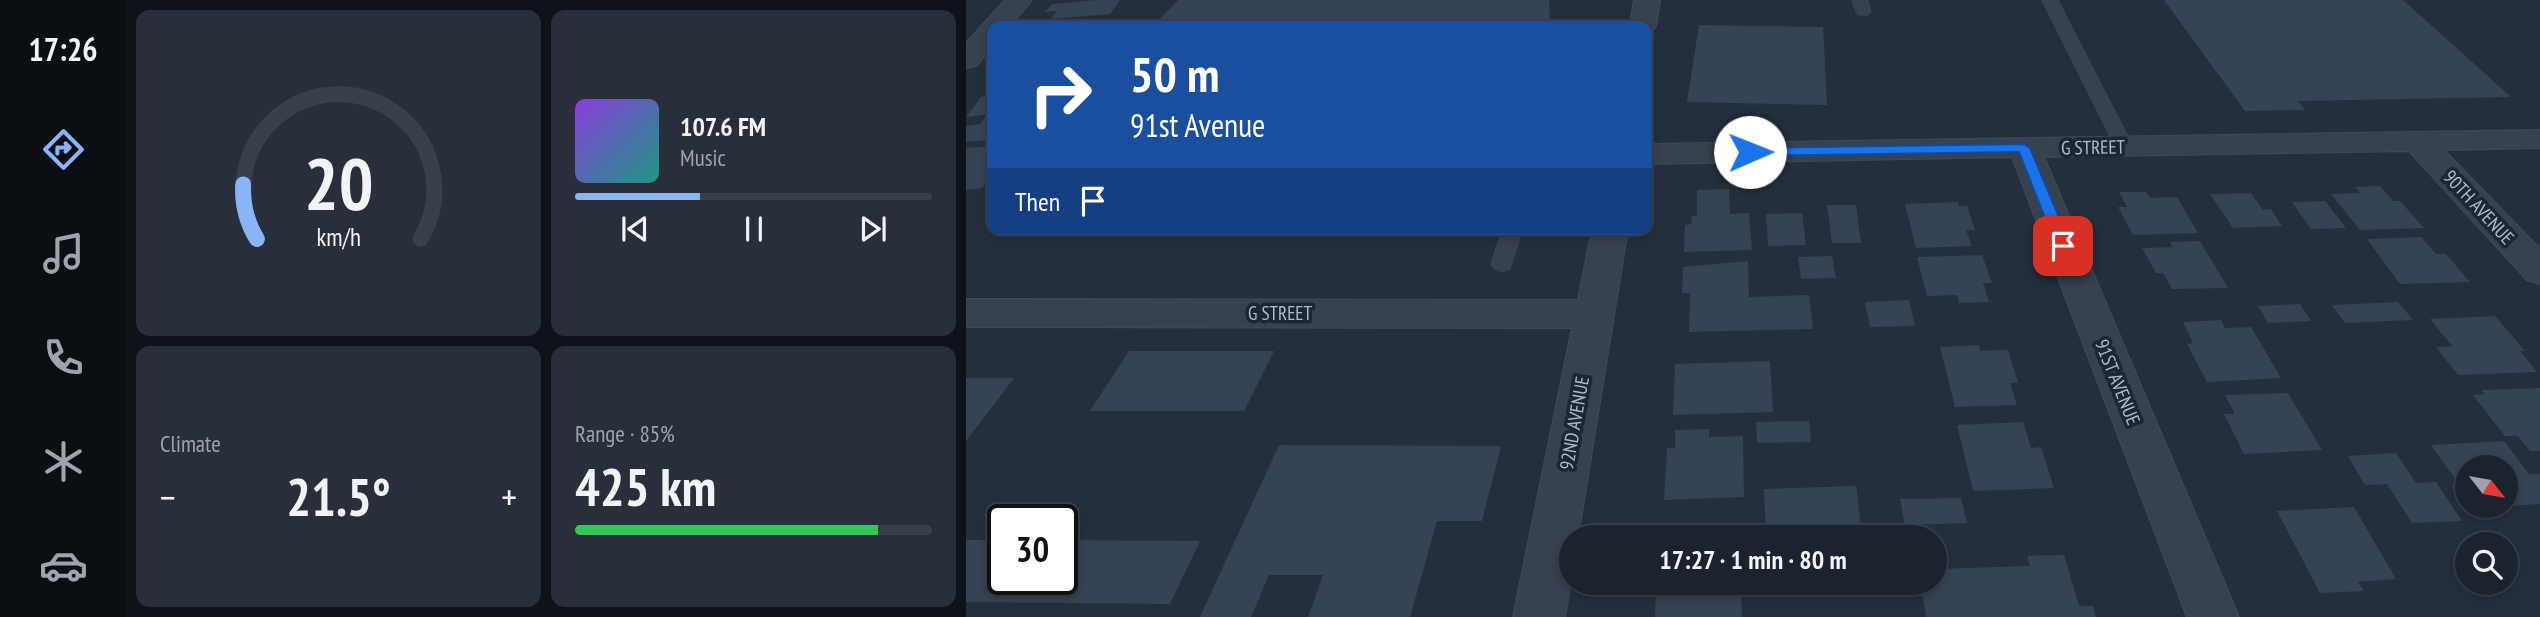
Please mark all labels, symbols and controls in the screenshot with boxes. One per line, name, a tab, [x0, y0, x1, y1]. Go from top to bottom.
text: 17:26	[28, 28, 98, 70]
text: 50 m	[1130, 42, 1219, 106]
icon: right	[1015, 49, 1106, 140]
text: 91st Avenue	[1130, 104, 1265, 146]
text: 107.6 FM	[680, 110, 766, 143]
position arrow	[1713, 115, 1787, 189]
icon: directions	[39, 125, 88, 174]
street label: G STREET	[2061, 134, 2126, 160]
text: 20	[304, 136, 373, 230]
text: Music	[680, 143, 726, 172]
street label: 90TH AVENUE	[2439, 165, 2519, 249]
icon: arrive	[1074, 182, 1112, 220]
text: Then	[1015, 185, 1060, 218]
icon: previous	[616, 210, 654, 248]
icon: pause	[735, 210, 773, 248]
icon: next	[854, 210, 892, 248]
pin	[2033, 216, 2093, 276]
text: km/h	[316, 221, 361, 253]
icon: arrive	[2044, 227, 2082, 265]
icon: music	[39, 229, 88, 278]
street label: G STREET	[1248, 301, 1312, 325]
icon: phone	[39, 333, 88, 382]
street label: 91ST AVENUE	[2090, 336, 2146, 428]
street label: 92ND AVENUE	[1554, 374, 1594, 472]
text: Range · 85%	[575, 419, 675, 448]
text: Climate	[160, 429, 221, 458]
icon: climate	[39, 437, 88, 486]
text: 425 km	[575, 453, 716, 520]
north arrow	[2455, 455, 2518, 518]
map controls	[2455, 455, 2518, 595]
text: 21.5°	[286, 463, 391, 530]
text: −	[160, 472, 176, 521]
text: +	[501, 472, 517, 521]
speed limit sign: 30	[987, 504, 1078, 595]
button: search	[2455, 532, 2518, 595]
icon: car	[39, 541, 88, 590]
text: 17:27 · 1 min · 80 m	[1659, 543, 1847, 576]

